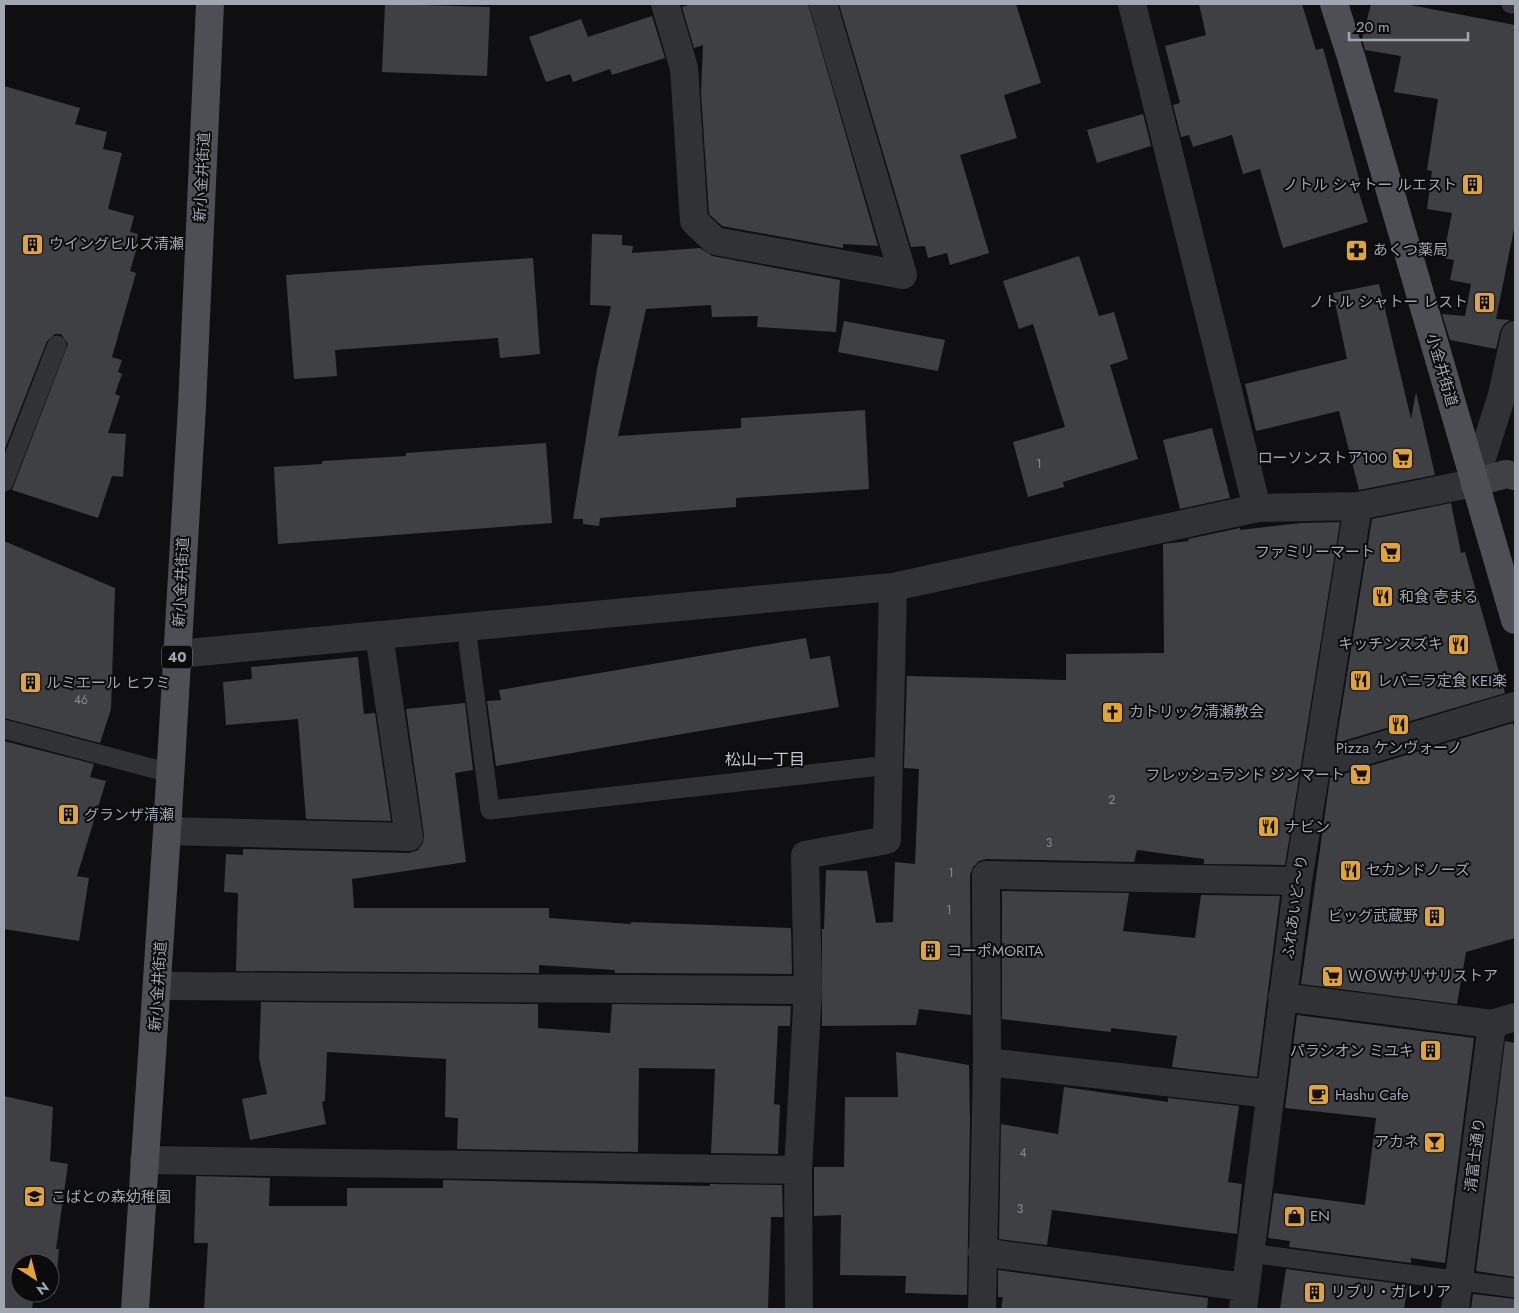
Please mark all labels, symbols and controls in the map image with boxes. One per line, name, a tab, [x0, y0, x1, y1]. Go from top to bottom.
scale bar	[1349, 10, 1468, 42]
text: 20 m	[1356, 16, 1390, 38]
street label: 新小金井街道	[189, 131, 215, 223]
building icon: ノトル シャトー ルエスト	[1461, 173, 1485, 197]
place label: ノトル シャトー ルエスト	[1283, 174, 1457, 196]
building icon: ウイングヒルズ清瀬	[21, 232, 45, 256]
place label: ウイングヒルズ清瀬	[49, 233, 184, 255]
pharmacy icon: あくつ薬局	[1345, 238, 1369, 262]
place label: あくつ薬局	[1373, 239, 1448, 261]
building icon: ノトル シャトー レスト	[1472, 290, 1496, 314]
place label: ノトル シャトー レスト	[1309, 291, 1468, 313]
street label: 小金井街道	[1421, 331, 1463, 409]
supermarket icon: ローソンストア100	[1391, 446, 1415, 470]
place label: ローソンストア100	[1258, 447, 1387, 469]
house number: 1	[1036, 455, 1042, 473]
street label: 新小金井街道	[168, 536, 194, 628]
supermarket icon: ファミリーマート	[1379, 540, 1403, 564]
place label: ファミリーマート	[1255, 541, 1375, 563]
restaurant icon: 和食 壱まる	[1371, 585, 1395, 609]
place label: 和食 壱まる	[1399, 586, 1479, 608]
restaurant icon: キッチンスズキ	[1447, 632, 1471, 656]
place label: キッチンスズキ	[1338, 633, 1443, 655]
road number: 40	[162, 646, 192, 669]
restaurant icon: レバニラ定食 KEI楽	[1349, 669, 1373, 693]
place label: レバニラ定食 KEI楽	[1377, 670, 1507, 692]
building icon: ルミエール ヒフミ	[18, 671, 42, 695]
place label: ルミエール ヒフミ	[46, 672, 171, 694]
house number: 46	[74, 691, 88, 709]
church icon: カトリック清瀬教会	[1101, 700, 1125, 724]
place label: カトリック清瀬教会	[1129, 701, 1264, 723]
restaurant icon: Pizza ケンヴォーノ	[1387, 713, 1411, 737]
place label: Pizza ケンヴォーノ	[1336, 737, 1462, 759]
district label: 松山一丁目	[725, 748, 805, 771]
supermarket icon: フレッシュランド ジンマート	[1349, 763, 1373, 787]
place label: フレッシュランド ジンマート	[1145, 764, 1345, 786]
house number: 2	[1109, 791, 1116, 809]
building icon: グランザ清瀬	[56, 803, 80, 827]
place label: グランザ清瀬	[84, 804, 174, 826]
restaurant icon: ナビン	[1257, 815, 1281, 839]
place label: ナビン	[1285, 816, 1330, 838]
house number: 3	[1046, 834, 1053, 852]
street label: ふれあいど～り	[1277, 853, 1313, 961]
restaurant icon: セカンドノーズ	[1338, 858, 1362, 882]
place label: セカンドノーズ	[1366, 859, 1470, 881]
house number: 1	[948, 864, 954, 882]
house number: 1	[946, 901, 952, 919]
building icon: ビッグ武蔵野	[1422, 904, 1446, 928]
place label: ビッグ武蔵野	[1328, 905, 1418, 927]
building icon: コーポMORITA	[919, 939, 943, 963]
street label: 新小金井街道	[144, 940, 172, 1032]
place label: コーポMORITA	[947, 940, 1044, 962]
supermarket icon: ＷＯＷサリサリストア	[1320, 964, 1344, 988]
place label: ＷＯＷサリサリストア	[1348, 965, 1498, 987]
building icon: パラシオン ミユキ	[1418, 1039, 1442, 1063]
place label: パラシオン ミユキ	[1290, 1040, 1414, 1062]
cafe icon: Hashu Cafe	[1307, 1083, 1331, 1107]
place label: Hashu Cafe	[1335, 1084, 1409, 1106]
street label: 清富士通り	[1460, 1116, 1490, 1194]
bar icon: アカネ	[1423, 1130, 1447, 1154]
place label: アカネ	[1374, 1131, 1419, 1153]
house number: 4	[1020, 1144, 1027, 1162]
school or university icon: こばとの森幼稚園	[23, 1185, 47, 1209]
place label: こばとの森幼稚園	[51, 1186, 171, 1208]
house number: 3	[1017, 1200, 1024, 1218]
shop icon: EN	[1282, 1204, 1306, 1228]
place label: EN	[1310, 1205, 1330, 1227]
north arrow	[10, 1253, 60, 1303]
text: N	[32, 1277, 53, 1300]
building icon: リブリ・ガレリア	[1303, 1280, 1327, 1304]
place label: リブリ・ガレリア	[1331, 1281, 1451, 1303]

